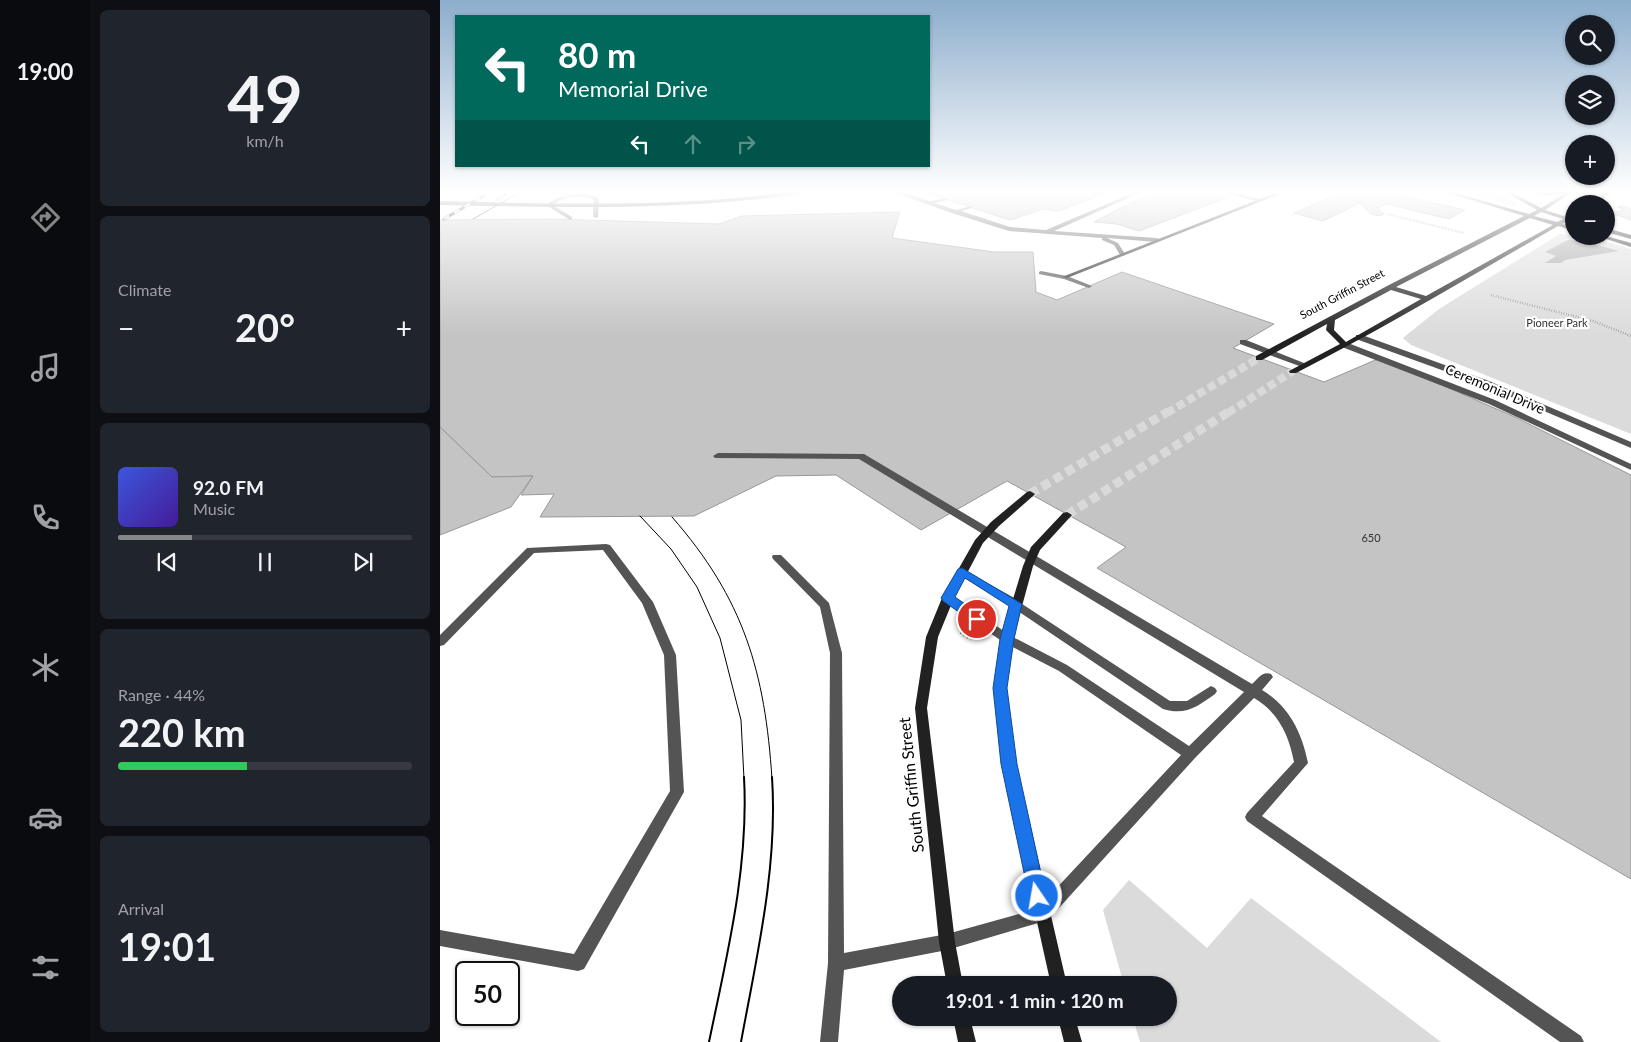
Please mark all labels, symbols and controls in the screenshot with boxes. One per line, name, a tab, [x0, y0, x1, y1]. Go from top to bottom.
map controls	[1565, 15, 1615, 245]
button: search	[1565, 15, 1615, 65]
text: 80 m	[558, 33, 636, 75]
icon: left	[475, 35, 540, 100]
text: 19:00	[17, 58, 73, 85]
text: 49	[227, 59, 303, 137]
text: Memorial Drive	[558, 75, 708, 102]
button: layers	[1565, 75, 1615, 125]
icon: left	[626, 130, 654, 158]
icon: ahead	[679, 130, 707, 158]
icon: right	[732, 130, 760, 158]
text: km/h	[246, 131, 284, 150]
button: +	[1565, 135, 1615, 185]
button: −	[1565, 195, 1615, 245]
icon: directions	[28, 200, 63, 235]
street label: South Griffin Street	[1297, 266, 1386, 321]
text: Climate	[118, 280, 171, 299]
text: 20°	[235, 304, 295, 350]
text: −	[118, 311, 134, 345]
text: +	[396, 311, 412, 345]
park label: Pioneer Park	[1526, 316, 1588, 329]
icon: music	[28, 350, 63, 385]
street label: Ceremonial Drive	[1443, 360, 1548, 417]
text: 92.0 FM	[193, 476, 264, 499]
text: Music	[193, 499, 235, 518]
icon: phone	[28, 500, 63, 535]
house number: 650	[1361, 531, 1381, 544]
icon: previous	[153, 548, 181, 576]
icon: pause	[251, 548, 279, 576]
icon: next	[349, 548, 377, 576]
pin	[956, 598, 998, 640]
icon: arrive	[963, 605, 991, 633]
icon: climate	[28, 650, 63, 685]
text: Range · 44%	[118, 685, 205, 704]
text: 220 km	[118, 709, 246, 755]
street label: South Griffin Street	[894, 716, 927, 854]
icon: car	[28, 800, 63, 835]
position arrow	[1010, 869, 1062, 921]
text: Arrival	[118, 899, 164, 918]
text: 19:01	[118, 923, 216, 969]
icon: filters	[28, 950, 63, 985]
speed limit sign: 50	[455, 961, 520, 1026]
text: 19:01 · 1 min · 120 m	[945, 989, 1124, 1012]

